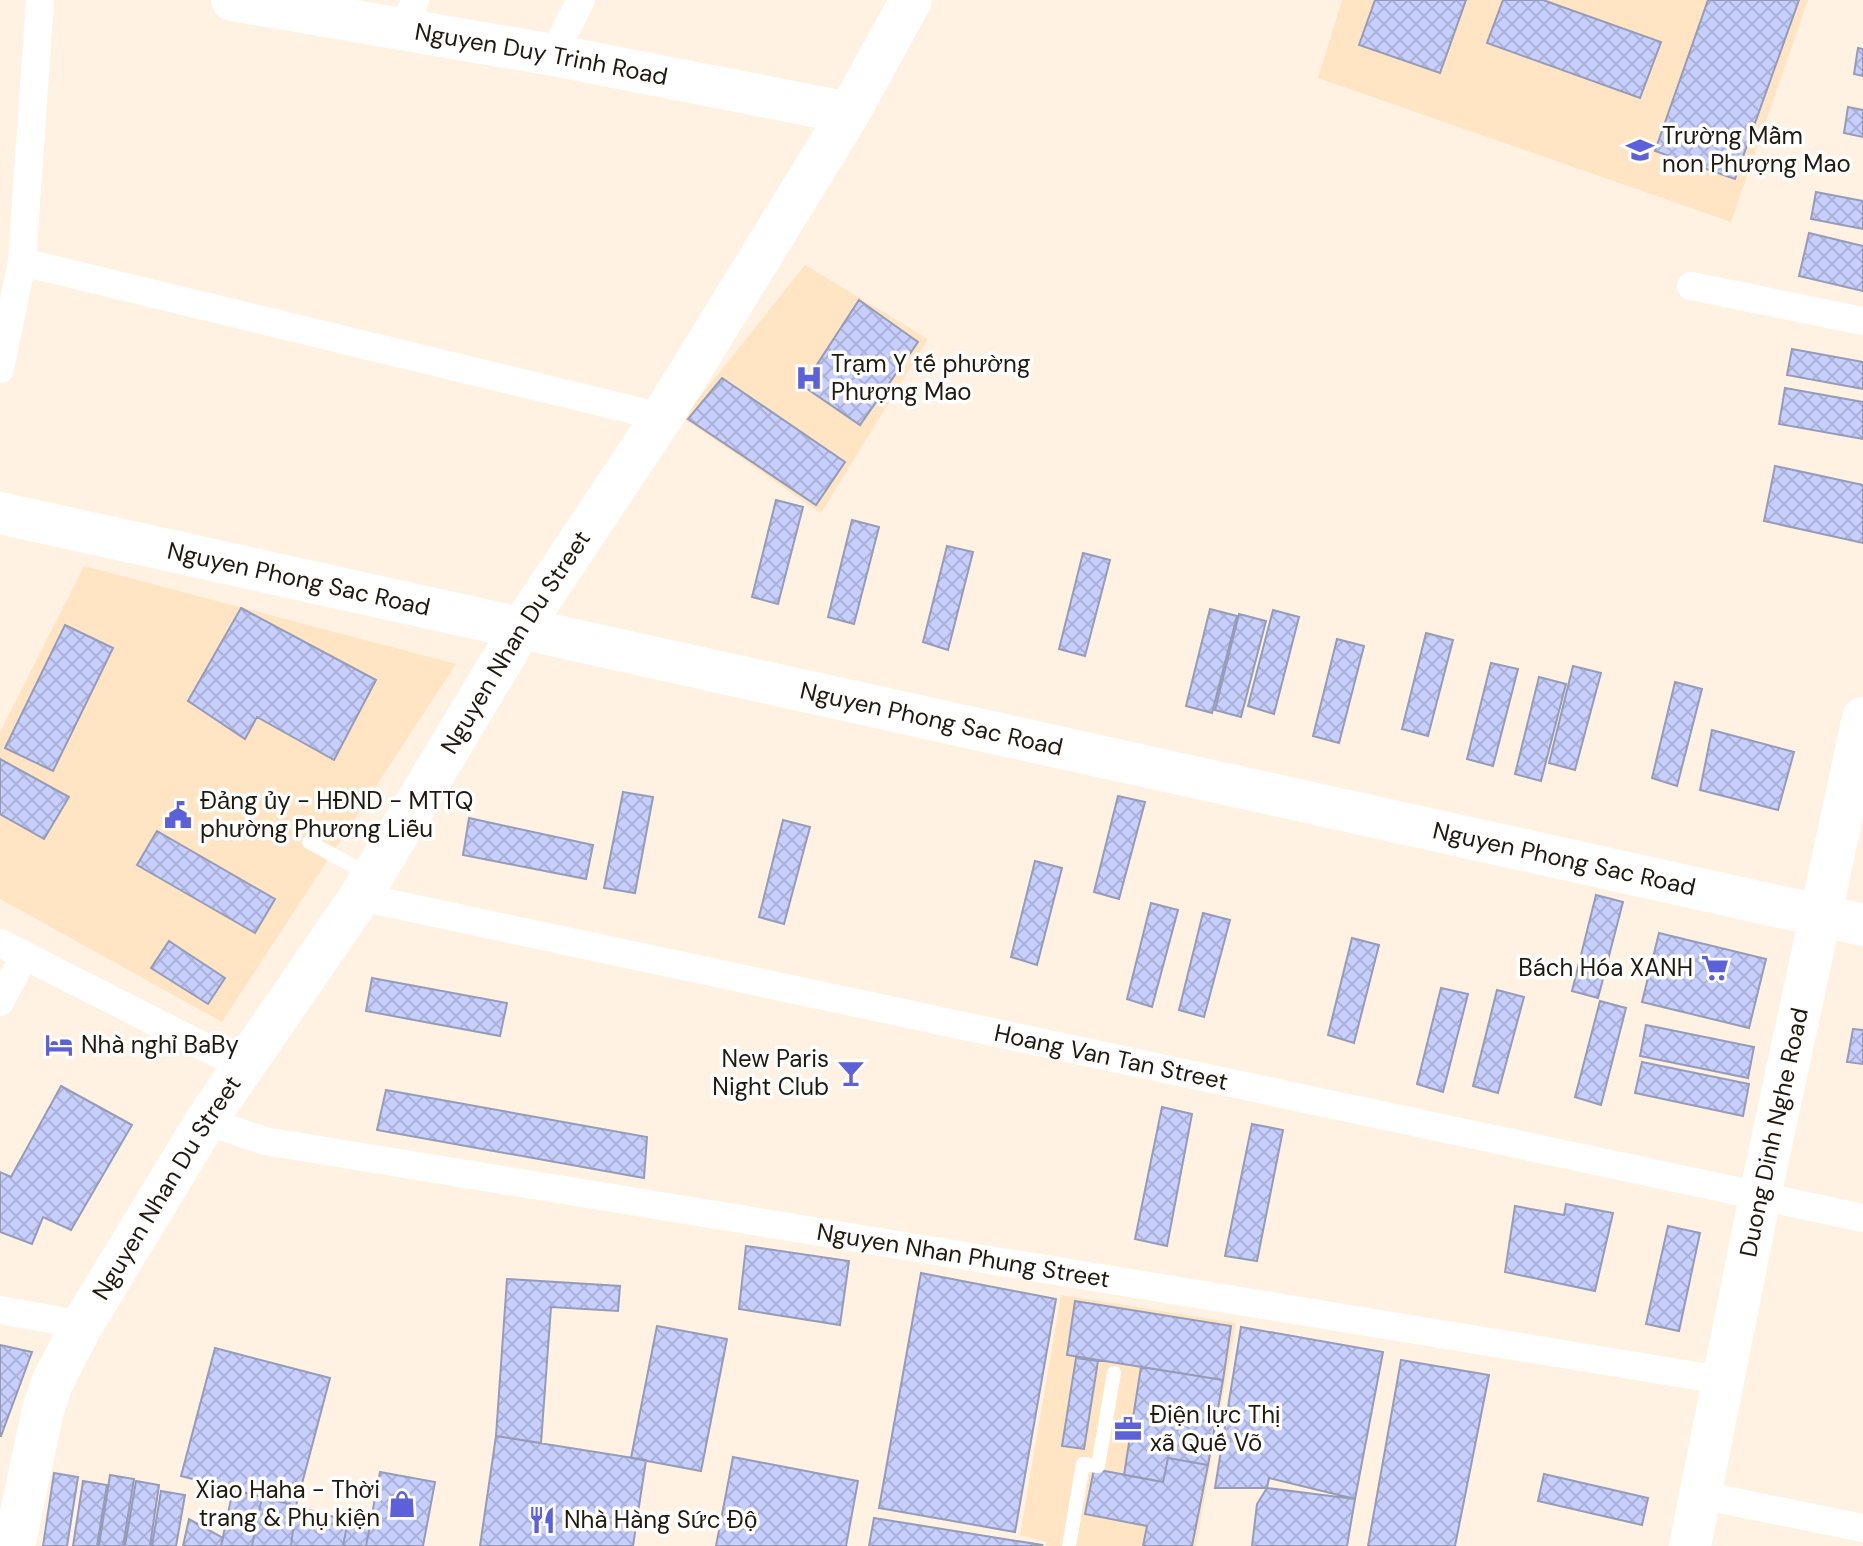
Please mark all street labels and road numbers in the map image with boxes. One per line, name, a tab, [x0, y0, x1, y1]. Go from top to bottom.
street label: Nguyen Duy Trinh Road	[413, 16, 670, 92]
street label: Nguyen Nhan Du Street	[433, 524, 597, 759]
street label: Nguyen Phong Sac Road	[165, 534, 433, 623]
street label: Nguyen Phong Sac Road	[797, 674, 1066, 763]
street label: Nguyen Phong Sac Road	[1430, 814, 1699, 903]
street label: Duong Dinh Nghe Road	[1732, 1005, 1815, 1260]
street label: Hoang Van Tan Street	[991, 1017, 1231, 1097]
street label: Nguyen Nhan Du Street	[85, 1069, 248, 1305]
street label: Nguyen Nhan Phung Street	[815, 1216, 1112, 1294]

